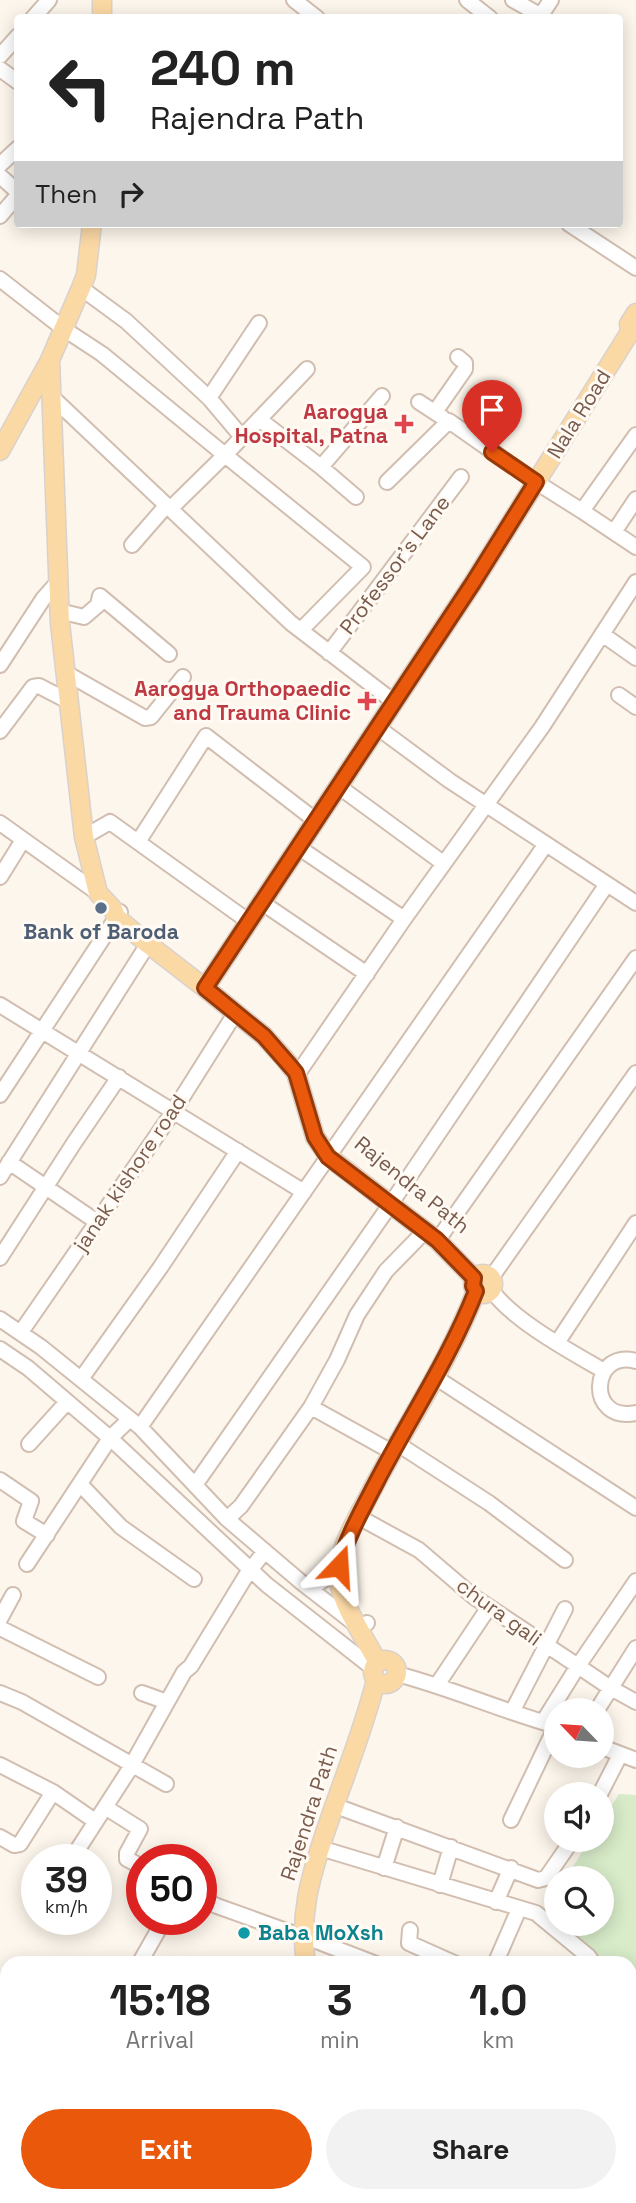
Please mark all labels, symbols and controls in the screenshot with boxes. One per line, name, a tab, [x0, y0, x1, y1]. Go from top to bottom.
text: 240 m	[150, 37, 296, 99]
icon: left	[35, 42, 126, 133]
text: Rajendra Path	[150, 98, 364, 138]
icon: right	[112, 175, 150, 213]
text: Then	[35, 177, 98, 211]
street label: Nala Road	[541, 364, 617, 463]
pin	[462, 380, 522, 452]
icon: arrive	[473, 391, 511, 429]
place label: Aarogya Hospital, Patna	[235, 398, 388, 449]
marker: Aarogya Hospital, Patna	[394, 414, 414, 434]
street label: Professor's Lane	[333, 490, 456, 640]
place label: Aarogya Orthopaedic and Trauma Clinic	[134, 675, 351, 726]
marker: Aarogya Orthopaedic and Trauma Clinic	[357, 691, 377, 711]
marker: Bank of Baroda	[93, 900, 109, 916]
place label: Bank of Baroda	[23, 918, 179, 945]
street label: janak kishore road	[67, 1089, 192, 1257]
street label: Rajendra Path	[349, 1130, 475, 1239]
position arrow	[302, 1529, 376, 1603]
street label: chura gali	[451, 1572, 547, 1652]
north arrow	[544, 1698, 614, 1768]
map controls	[544, 1698, 614, 1936]
street label: Rajendra Path	[274, 1742, 343, 1884]
button: sound	[544, 1782, 614, 1852]
speed limit sign: 50	[126, 1844, 217, 1935]
text: 39	[45, 1858, 88, 1902]
button: search	[544, 1866, 614, 1936]
text: km/h	[45, 1895, 88, 1918]
place label: Baba MoXsh	[258, 1919, 384, 1946]
marker: Baba MoXsh	[236, 1925, 252, 1941]
text: 15:18	[110, 1974, 210, 2027]
text: 3	[327, 1974, 353, 2027]
text: 1.0	[469, 1974, 527, 2027]
text: Arrival	[126, 2025, 194, 2055]
text: min	[320, 2025, 360, 2055]
text: km	[482, 2025, 514, 2055]
button: Exit	[21, 2109, 312, 2189]
button: Share	[326, 2109, 616, 2189]

